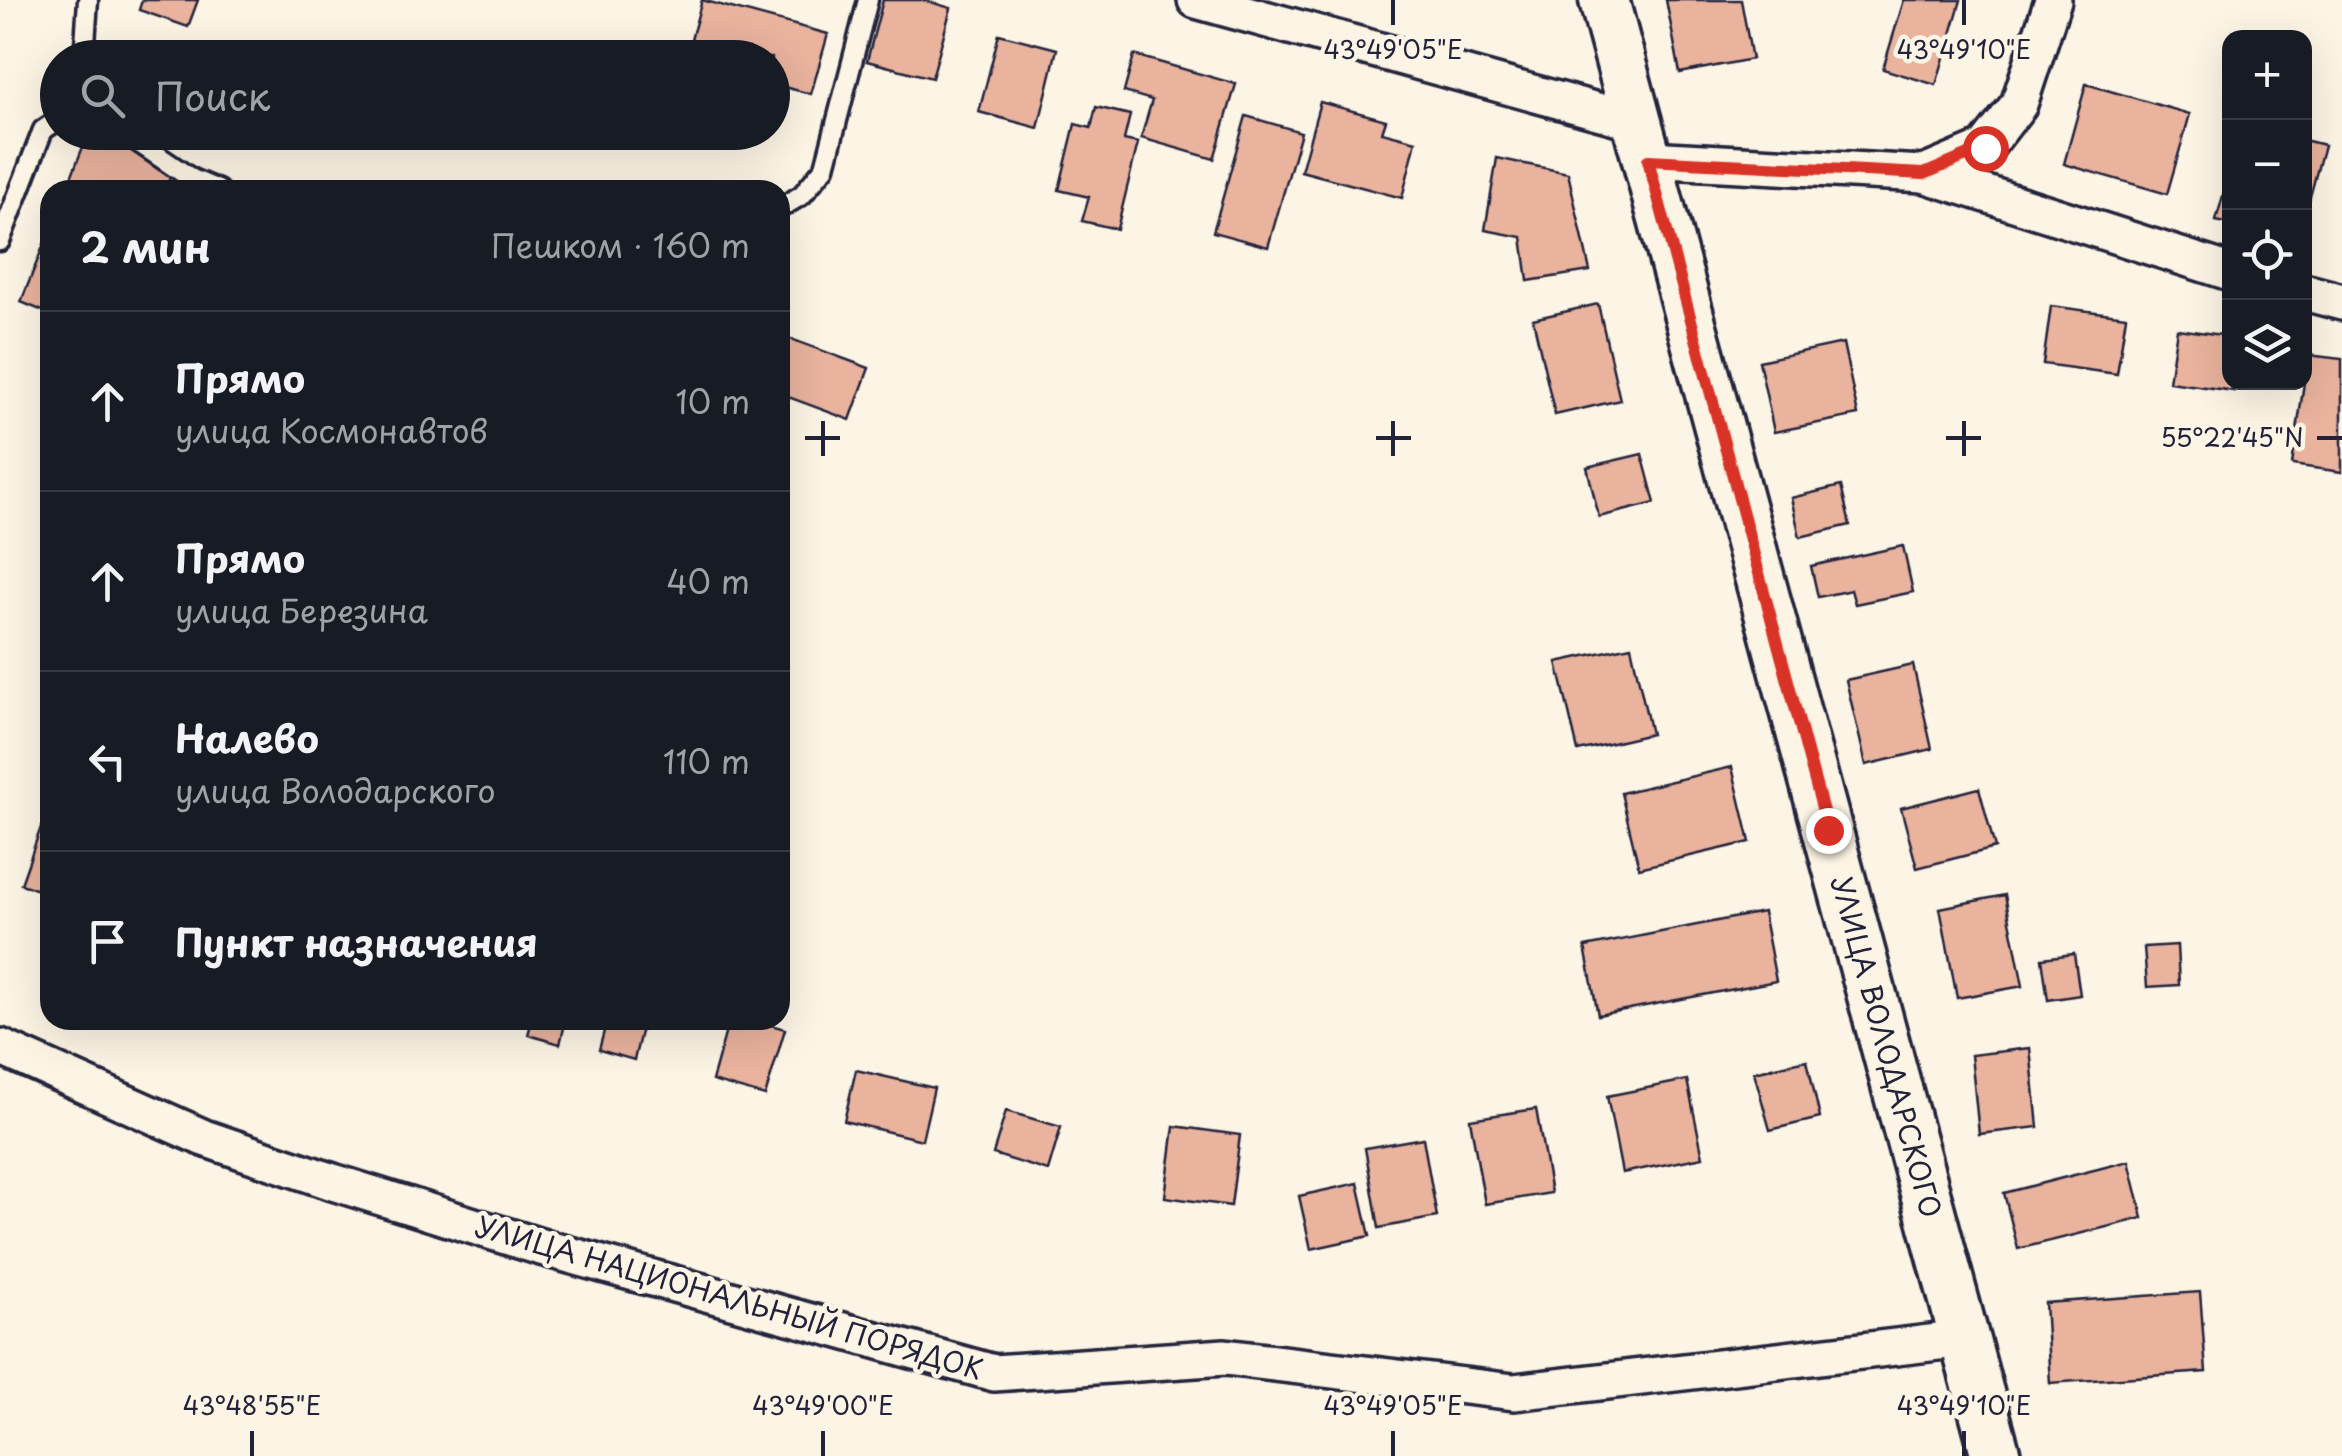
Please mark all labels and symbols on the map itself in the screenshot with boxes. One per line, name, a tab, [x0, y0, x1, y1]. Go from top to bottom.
text: 43°49'05"E	[1323, 30, 1463, 68]
text: 43°49'10"E	[1897, 30, 2031, 68]
route start	[1963, 126, 2009, 172]
text: 55°22'45"N	[2160, 418, 2304, 456]
route end	[1806, 808, 1852, 854]
street label: УЛИЦА ВОЛОДАРСКОГО	[1821, 871, 1954, 1222]
street label: УЛИЦА НАЦИОНАЛЬНЫЙ ПОРЯДОК	[471, 1203, 988, 1390]
text: 43°48'55"E	[183, 1386, 321, 1424]
text: 43°49'00"E	[752, 1386, 894, 1424]
text: 43°49'05"E	[1323, 1386, 1463, 1424]
text: 43°49'10"E	[1897, 1386, 2031, 1424]

